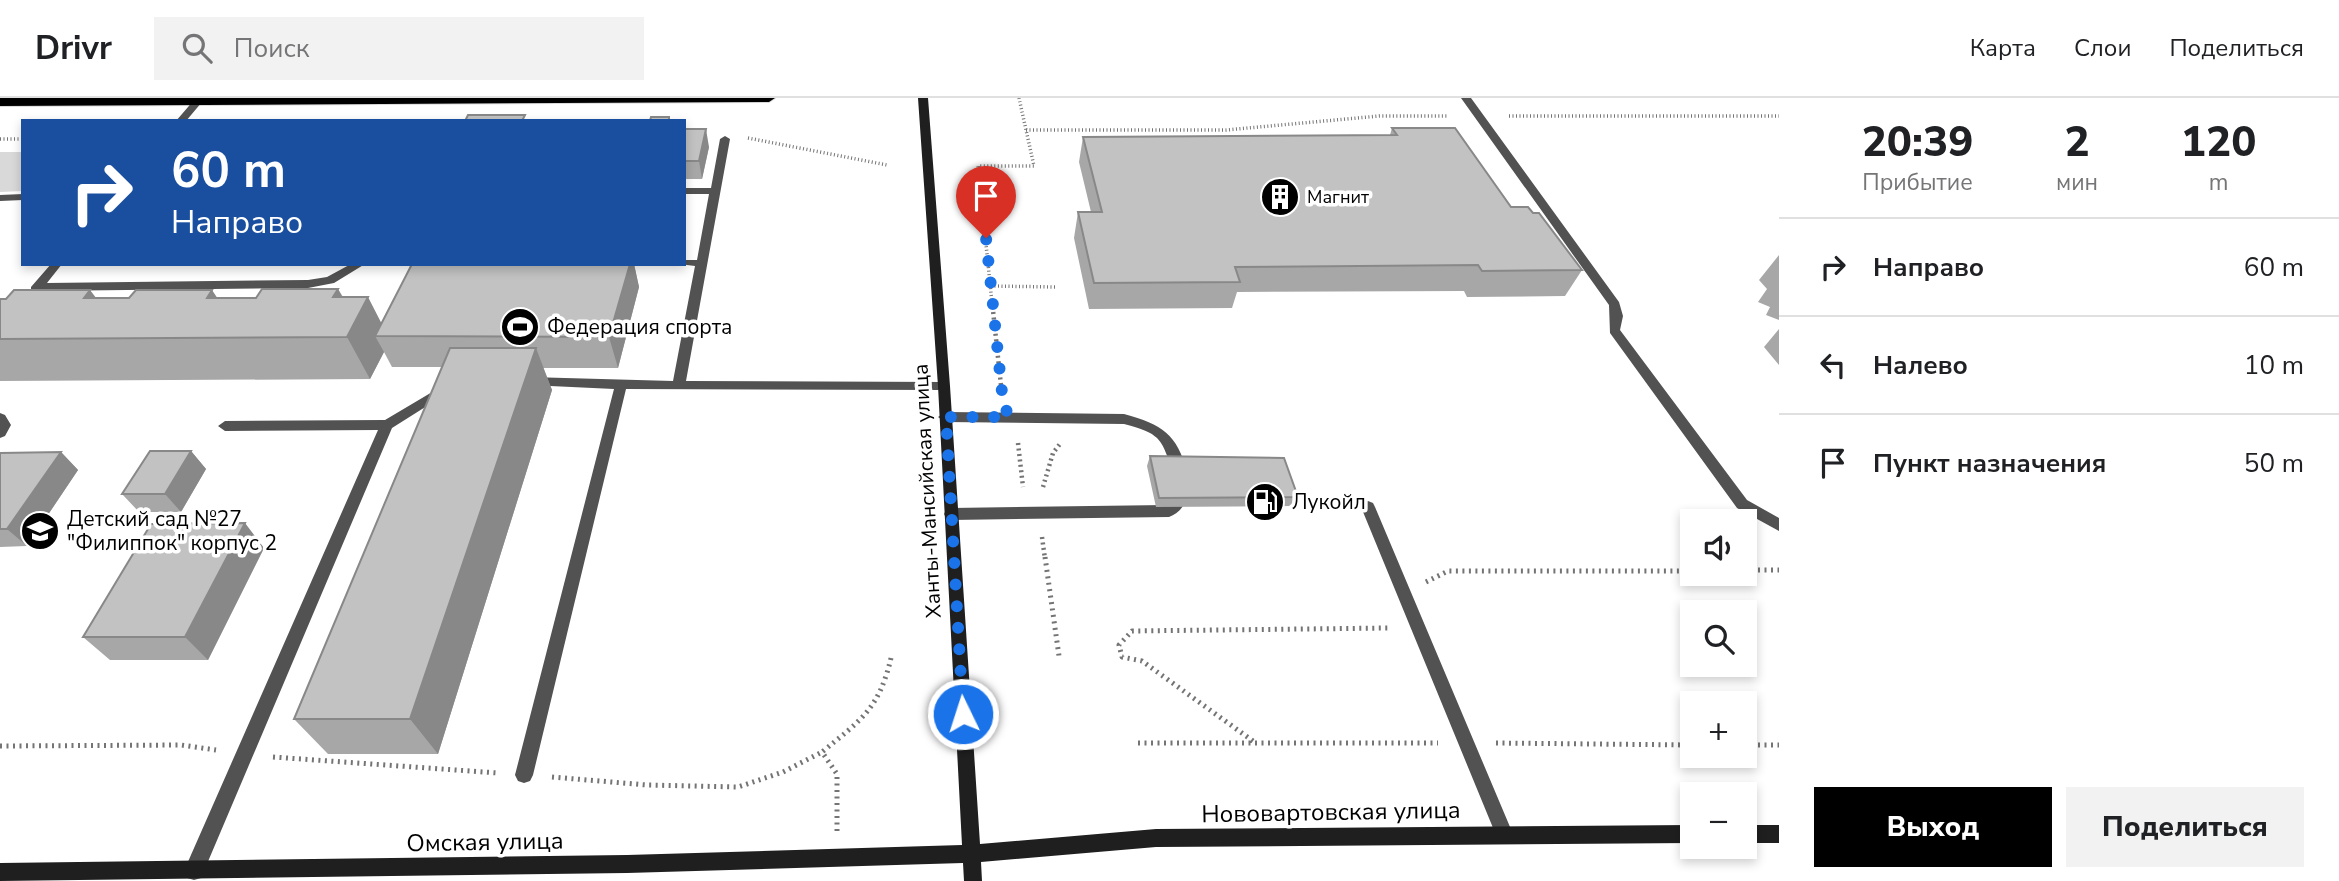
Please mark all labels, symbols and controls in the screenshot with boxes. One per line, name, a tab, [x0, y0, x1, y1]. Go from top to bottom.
search box	[154, 17, 644, 80]
text: Drivr	[35, 26, 112, 71]
icon: search	[178, 29, 216, 67]
text: Поиск	[234, 31, 309, 66]
text: Карта	[1970, 32, 2036, 64]
text: Слои	[2074, 32, 2131, 64]
text: Поделиться	[2169, 32, 2304, 64]
text: 20:39	[1862, 114, 1973, 171]
text: 2	[2064, 114, 2090, 171]
text: 120	[2181, 114, 2256, 171]
text: 60 m	[171, 137, 286, 204]
icon: right	[56, 147, 147, 238]
pin	[956, 166, 1016, 238]
text: Прибытие	[1862, 167, 1973, 198]
text: мин	[2056, 167, 2098, 198]
text: m	[2209, 167, 2228, 198]
building icon: Магнит	[1259, 176, 1301, 218]
icon: arrive	[967, 177, 1005, 215]
place label: Магнит	[1307, 185, 1369, 209]
text: Направо	[171, 201, 303, 244]
icon: right	[1814, 248, 1852, 286]
text: Направо	[1873, 250, 1984, 285]
text: 60 m	[2244, 250, 2304, 285]
sports icon: Федерация спорта	[499, 306, 541, 348]
place label: Федерация спорта	[547, 313, 732, 341]
icon: left	[1814, 346, 1852, 384]
text: Налево	[1873, 348, 1968, 383]
text: 10 m	[2244, 348, 2304, 383]
street label: Ханты-Мансийская улица	[906, 363, 948, 619]
icon: arrive	[1814, 444, 1852, 482]
text: Пункт назначения	[1873, 446, 2106, 481]
text: 50 m	[2244, 446, 2304, 481]
fuel station icon: Лукойл	[1244, 481, 1286, 523]
place label: Лукойл	[1292, 488, 1366, 516]
place label: Детский сад №27 "Филиппок" корпус 2	[67, 505, 277, 557]
map controls	[1680, 509, 1757, 859]
button: sound	[1680, 509, 1757, 586]
school or university icon: Детский сад №27 "Филиппок" корпус 2	[19, 510, 61, 552]
button: search	[1680, 600, 1757, 677]
position arrow	[926, 677, 1000, 751]
button: +	[1680, 691, 1757, 768]
button: −	[1680, 782, 1757, 859]
button: Выход	[1814, 787, 2052, 867]
button: Поделиться	[2066, 787, 2304, 867]
street label: Нововартовская улица	[1201, 794, 1461, 830]
street label: Омская улица	[406, 825, 564, 859]

